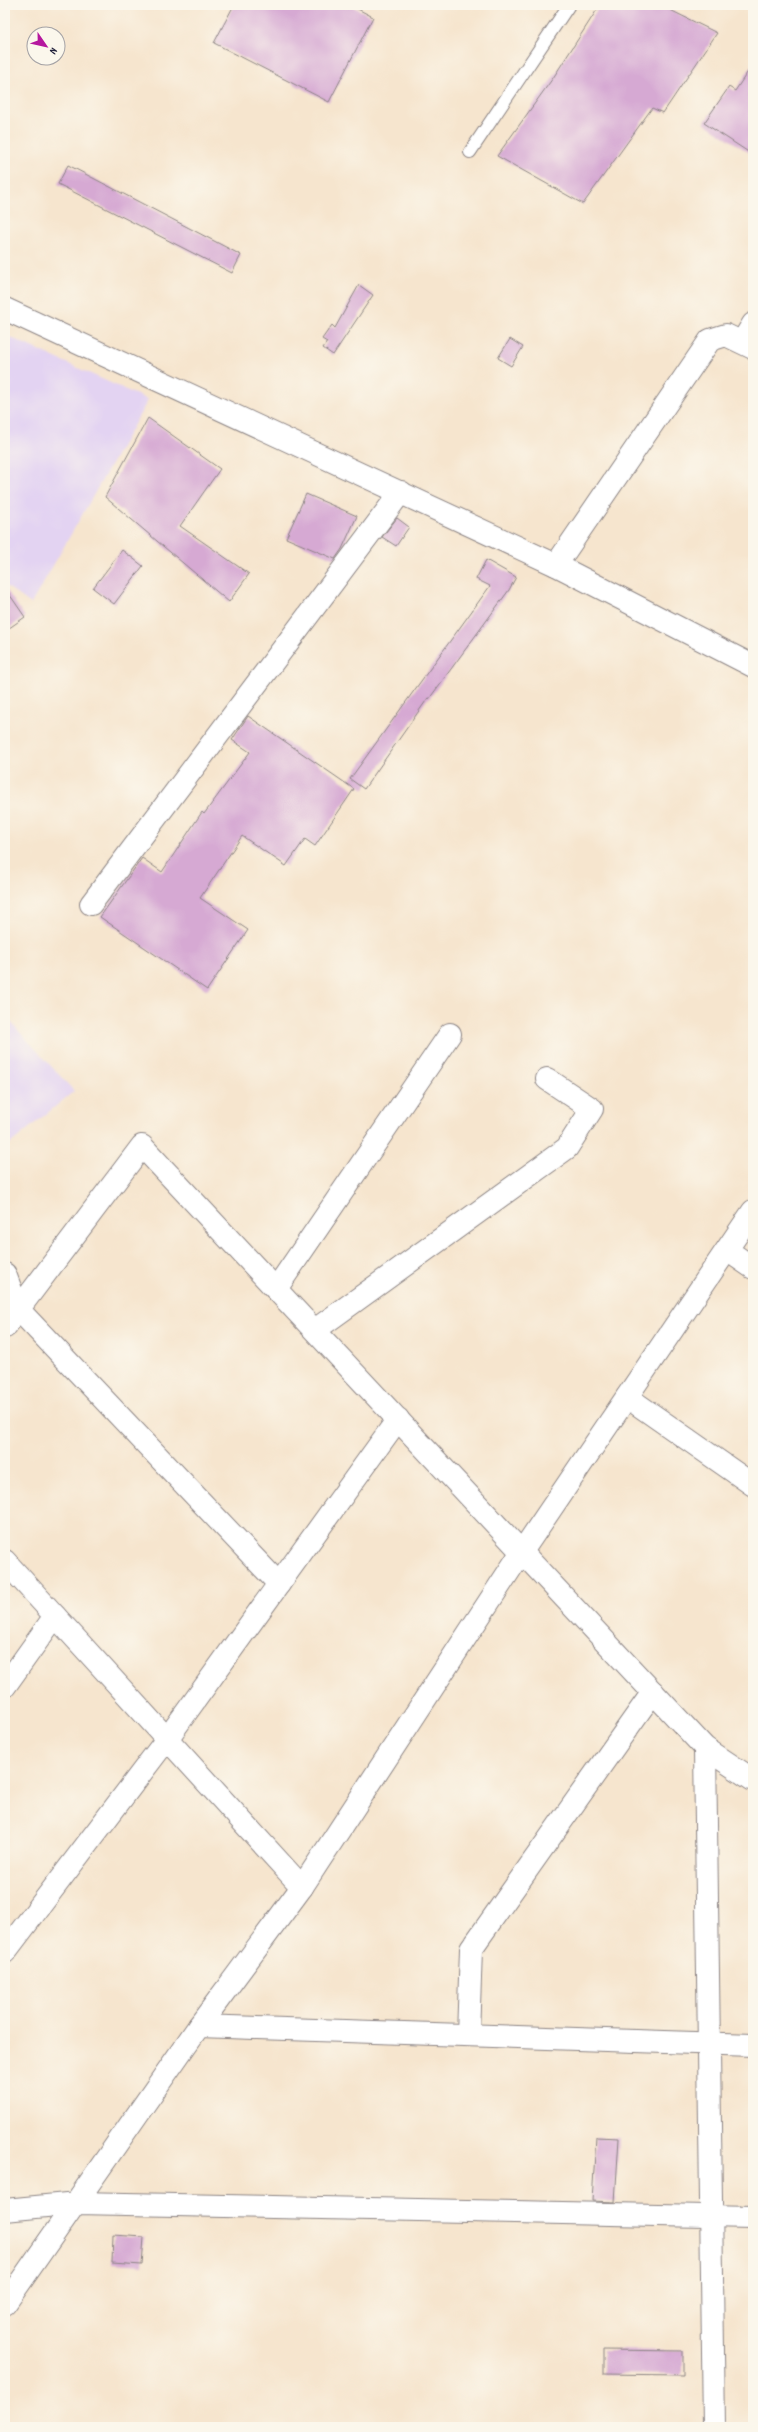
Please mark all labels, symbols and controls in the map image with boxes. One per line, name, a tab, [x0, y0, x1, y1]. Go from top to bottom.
north arrow	[26, 26, 66, 66]
text: N	[44, 44, 61, 58]

